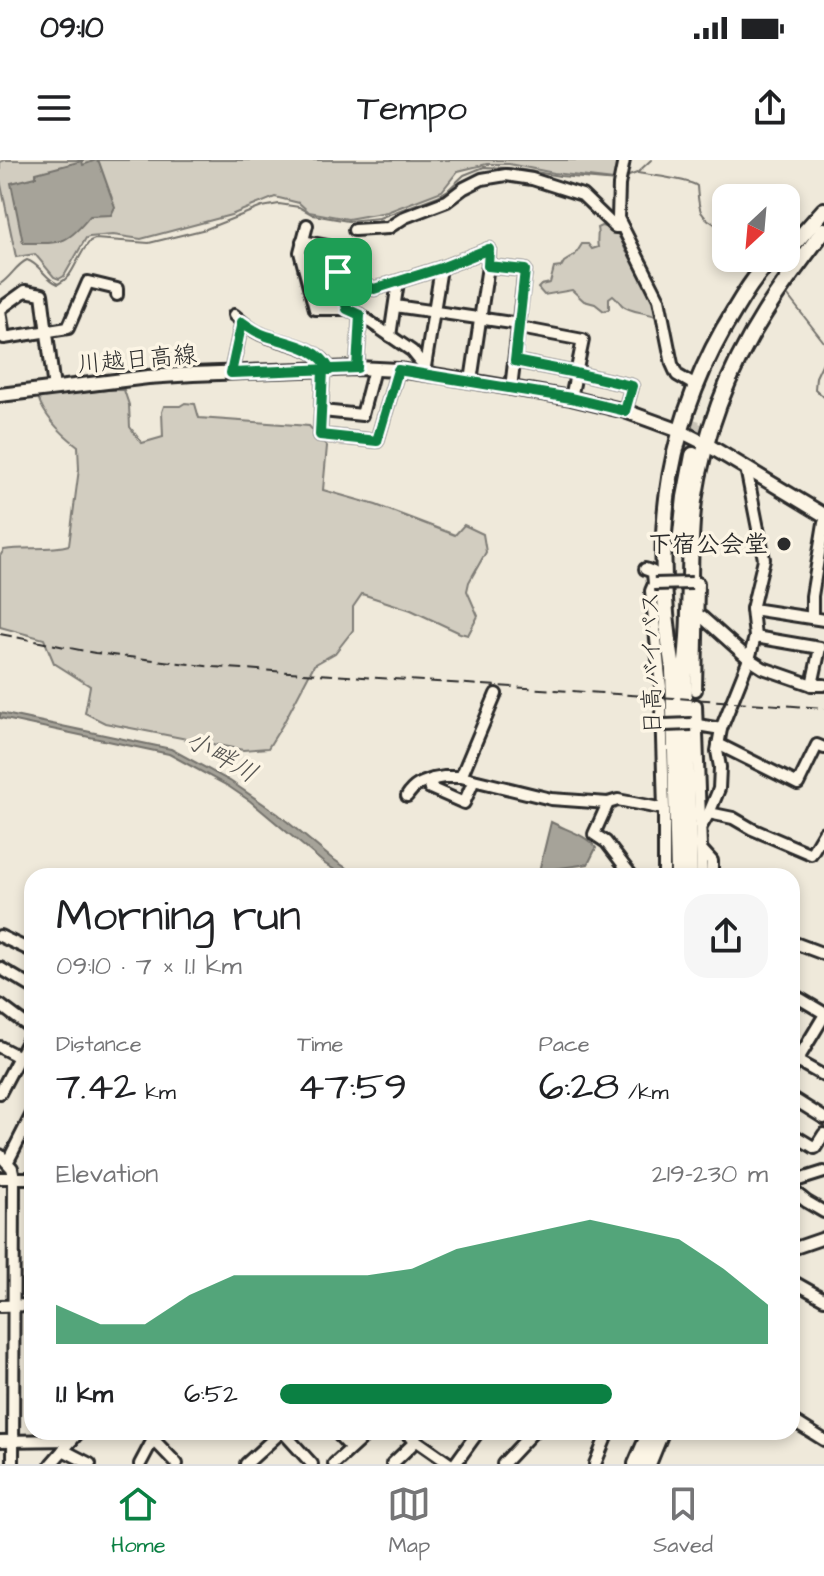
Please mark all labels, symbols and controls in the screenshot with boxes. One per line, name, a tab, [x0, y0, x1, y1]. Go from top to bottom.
text: 09:10	[40, 7, 104, 49]
text: Tempo	[357, 83, 467, 134]
icon: menu	[32, 86, 76, 130]
icon: share	[748, 86, 792, 130]
north arrow	[712, 184, 800, 272]
map controls	[712, 184, 800, 272]
pin	[304, 238, 372, 306]
icon: arrive	[316, 250, 360, 294]
street label: 川越日高線	[76, 338, 198, 382]
place label: 下宿公会堂	[648, 528, 768, 562]
marker: 下宿公会堂	[775, 535, 793, 553]
street label: 日高バイパス	[634, 591, 670, 735]
water label: 小畔川	[179, 722, 264, 792]
text: Morning run	[56, 887, 301, 948]
button: share	[684, 894, 768, 978]
text: 09:10 · 7 × 1.1 km	[56, 948, 242, 984]
text: Distance	[56, 1029, 142, 1060]
text: Time	[297, 1029, 343, 1060]
text: Pace	[539, 1029, 590, 1060]
text: 7.42	[56, 1060, 136, 1115]
text: 47:59	[297, 1060, 407, 1115]
text: 6:28	[539, 1060, 619, 1115]
text: km	[136, 1077, 176, 1108]
text: /km	[619, 1077, 669, 1108]
text: Elevation	[56, 1156, 158, 1192]
text: 219–230 m	[652, 1156, 768, 1192]
text: 1.1 km	[56, 1376, 113, 1412]
text: 6:52	[184, 1376, 238, 1412]
tab: Home	[111, 1482, 166, 1561]
tab: Map	[387, 1482, 431, 1561]
tab: Saved	[653, 1482, 713, 1561]

